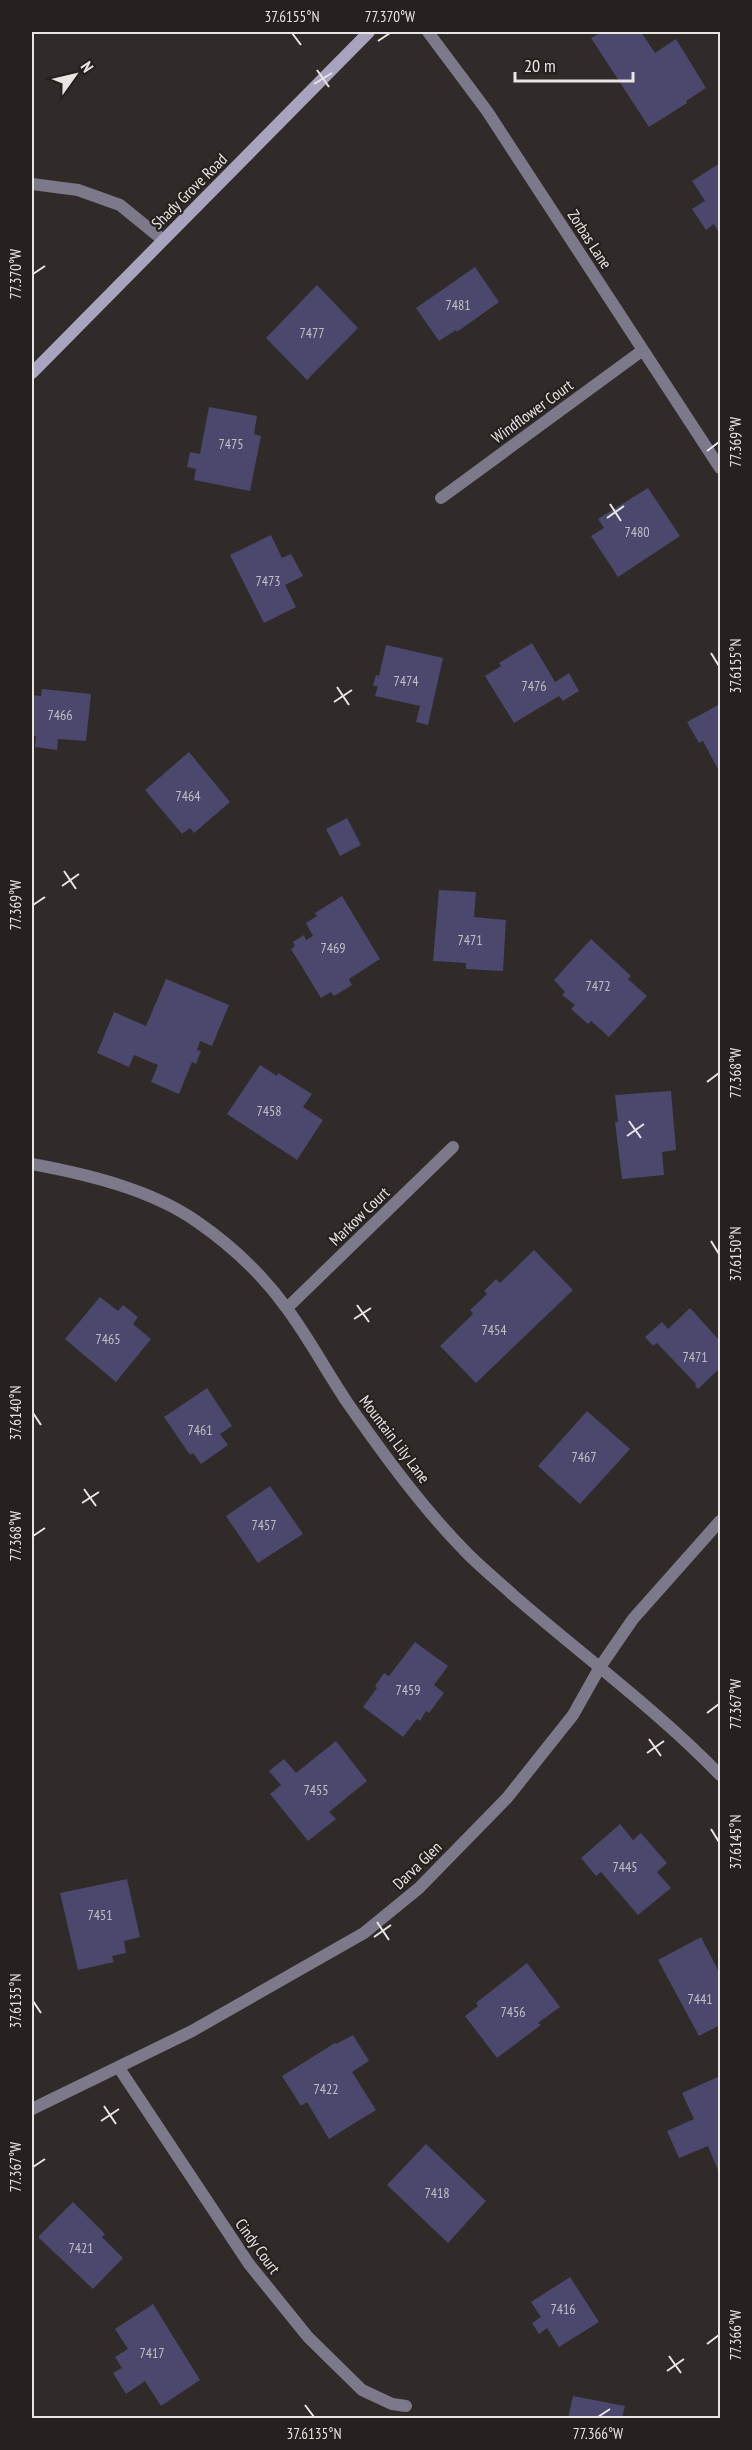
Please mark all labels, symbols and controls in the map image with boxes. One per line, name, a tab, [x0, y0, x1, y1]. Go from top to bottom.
text: 37.6155°N	[264, 7, 320, 26]
text: 77.370°W	[365, 7, 415, 26]
north arrow	[45, 45, 105, 105]
scale bar	[515, 45, 634, 83]
text: 20 m	[524, 54, 556, 77]
text: N	[77, 57, 98, 76]
street label: Shady Grove Road	[147, 149, 231, 233]
street label: Zorbas Lane	[564, 206, 616, 272]
text: 77.370°W	[6, 249, 25, 299]
house number: 7481	[445, 296, 471, 314]
house number: 7477	[299, 324, 325, 342]
street label: Windflower Court	[487, 374, 577, 447]
text: 77.369°W	[726, 417, 745, 467]
house number: 7475	[218, 435, 244, 453]
house number: 7480	[624, 523, 650, 541]
house number: 7473	[255, 572, 281, 590]
text: 37.6155°N	[726, 638, 745, 694]
house number: 7474	[393, 672, 419, 690]
house number: 7476	[521, 677, 547, 695]
house number: 7466	[47, 706, 73, 724]
house number: 7464	[175, 787, 201, 805]
text: 77.369°W	[6, 880, 25, 930]
house number: 7471	[457, 931, 483, 949]
house number: 7469	[320, 939, 346, 957]
house number: 7472	[585, 977, 611, 995]
text: 77.368°W	[726, 1048, 745, 1098]
house number: 7458	[256, 1102, 282, 1120]
street label: Markow Court	[325, 1182, 394, 1250]
text: 37.6150°N	[726, 1226, 745, 1282]
house number: 7454	[481, 1321, 507, 1339]
house number: 7465	[95, 1330, 121, 1348]
house number: 7471	[682, 1348, 708, 1366]
text: 37.6140°N	[6, 1385, 25, 1441]
street label: Mountain Lily Lane	[355, 1391, 435, 1487]
house number: 7461	[187, 1421, 213, 1439]
house number: 7467	[571, 1448, 597, 1466]
text: 77.368°W	[6, 1511, 25, 1561]
house number: 7457	[251, 1516, 277, 1534]
text: 77.367°W	[726, 1679, 745, 1729]
house number: 7459	[395, 1681, 421, 1699]
house number: 7455	[303, 1781, 329, 1799]
text: 37.6145°N	[726, 1814, 745, 1870]
street label: Darva Glen	[388, 1837, 446, 1893]
house number: 7445	[612, 1858, 638, 1876]
house number: 7451	[87, 1906, 113, 1924]
text: 37.6135°N	[6, 1973, 25, 2029]
house number: 7441	[687, 1990, 713, 2008]
house number: 7456	[500, 2003, 526, 2021]
house number: 7422	[313, 2080, 339, 2098]
text: 77.367°W	[6, 2142, 25, 2192]
house number: 7418	[424, 2184, 450, 2202]
street label: Cindy Court	[231, 2214, 285, 2278]
house number: 7421	[68, 2239, 94, 2257]
house number: 7416	[550, 2300, 576, 2318]
text: 77.366°W	[726, 2310, 745, 2360]
house number: 7417	[139, 2344, 165, 2362]
text: 37.6135°N	[286, 2424, 342, 2443]
text: 77.366°W	[573, 2424, 623, 2443]

